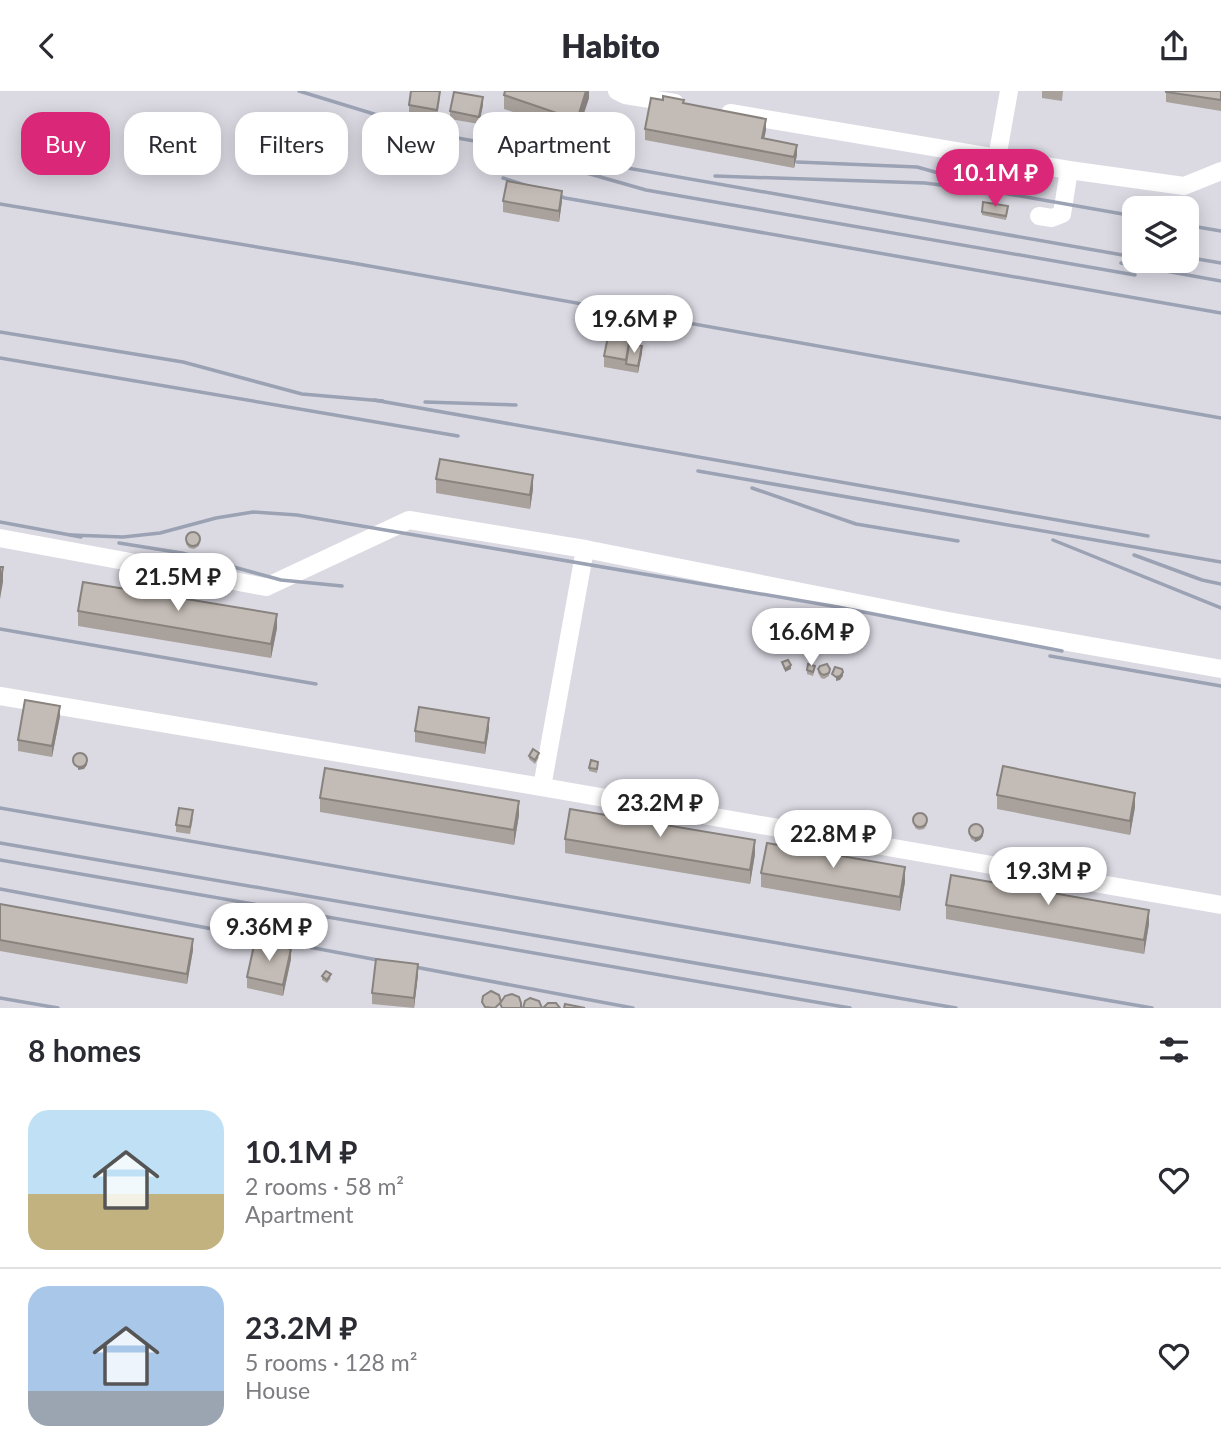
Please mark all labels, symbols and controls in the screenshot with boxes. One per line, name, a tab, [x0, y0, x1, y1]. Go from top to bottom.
text: Habito	[561, 26, 660, 65]
icon: back	[28, 27, 66, 65]
icon: share	[1155, 27, 1193, 65]
chip: Buy	[21, 112, 110, 175]
chip: Rent	[124, 112, 221, 175]
chip: Filters	[235, 112, 348, 175]
chip: New	[362, 112, 459, 175]
chip: Apartment	[473, 112, 635, 175]
pin: 10.1M ₽	[930, 149, 1060, 209]
text: 10.1M ₽	[952, 158, 1038, 186]
map controls	[1122, 196, 1199, 273]
button: layers	[1122, 196, 1199, 273]
pin: 19.6M ₽	[569, 295, 699, 355]
text: 19.6M ₽	[591, 304, 677, 332]
pin: 21.5M ₽	[113, 553, 243, 613]
text: 21.5M ₽	[135, 562, 221, 590]
pin: 16.6M ₽	[746, 609, 876, 668]
text: 16.6M ₽	[768, 617, 854, 645]
pin: 23.2M ₽	[595, 779, 725, 839]
text: 23.2M ₽	[617, 788, 703, 816]
pin: 22.8M ₽	[768, 811, 898, 870]
text: 22.8M ₽	[790, 819, 876, 847]
pin: 19.3M ₽	[983, 847, 1113, 907]
text: 19.3M ₽	[1005, 856, 1091, 884]
pin: 9.36M ₽	[204, 903, 334, 963]
text: 9.36M ₽	[226, 912, 312, 940]
icon: filters	[1155, 1031, 1193, 1069]
text: 8 homes	[28, 1032, 141, 1068]
text: 10.1M ₽	[245, 1133, 357, 1169]
icon: home	[84, 1138, 168, 1222]
icon: heart	[1155, 1161, 1193, 1199]
text: 2 rooms · 58 m²	[245, 1172, 404, 1200]
text: Apartment	[245, 1200, 353, 1228]
text: 23.2M ₽	[245, 1309, 357, 1345]
icon: home	[84, 1314, 168, 1398]
icon: heart	[1155, 1337, 1193, 1375]
text: 5 rooms · 128 m²	[245, 1348, 417, 1376]
text: House	[245, 1376, 310, 1404]

